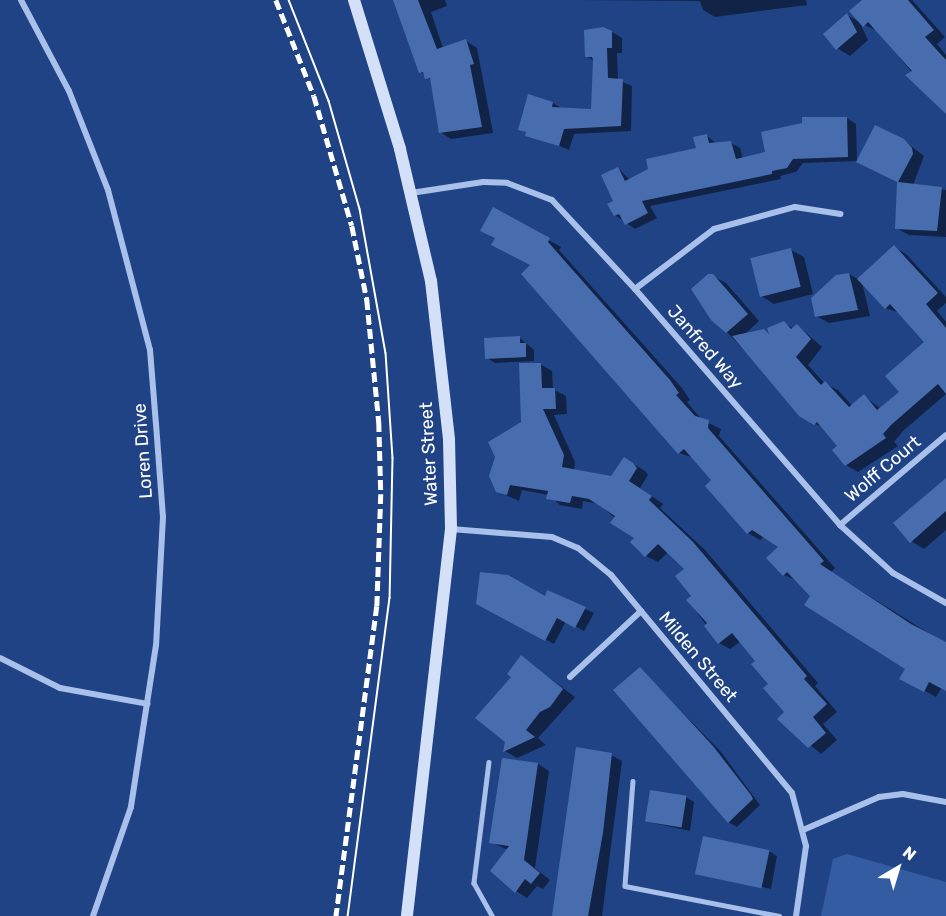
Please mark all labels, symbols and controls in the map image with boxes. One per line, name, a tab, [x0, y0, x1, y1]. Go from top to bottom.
street label: Janfred Way	[663, 300, 747, 394]
street label: Water Street	[415, 401, 443, 507]
street label: Loren Drive	[129, 403, 157, 499]
street label: Wolff Court	[841, 431, 925, 507]
street label: Milden Street	[654, 607, 742, 707]
north arrow	[868, 838, 928, 898]
text: N	[899, 842, 920, 864]

